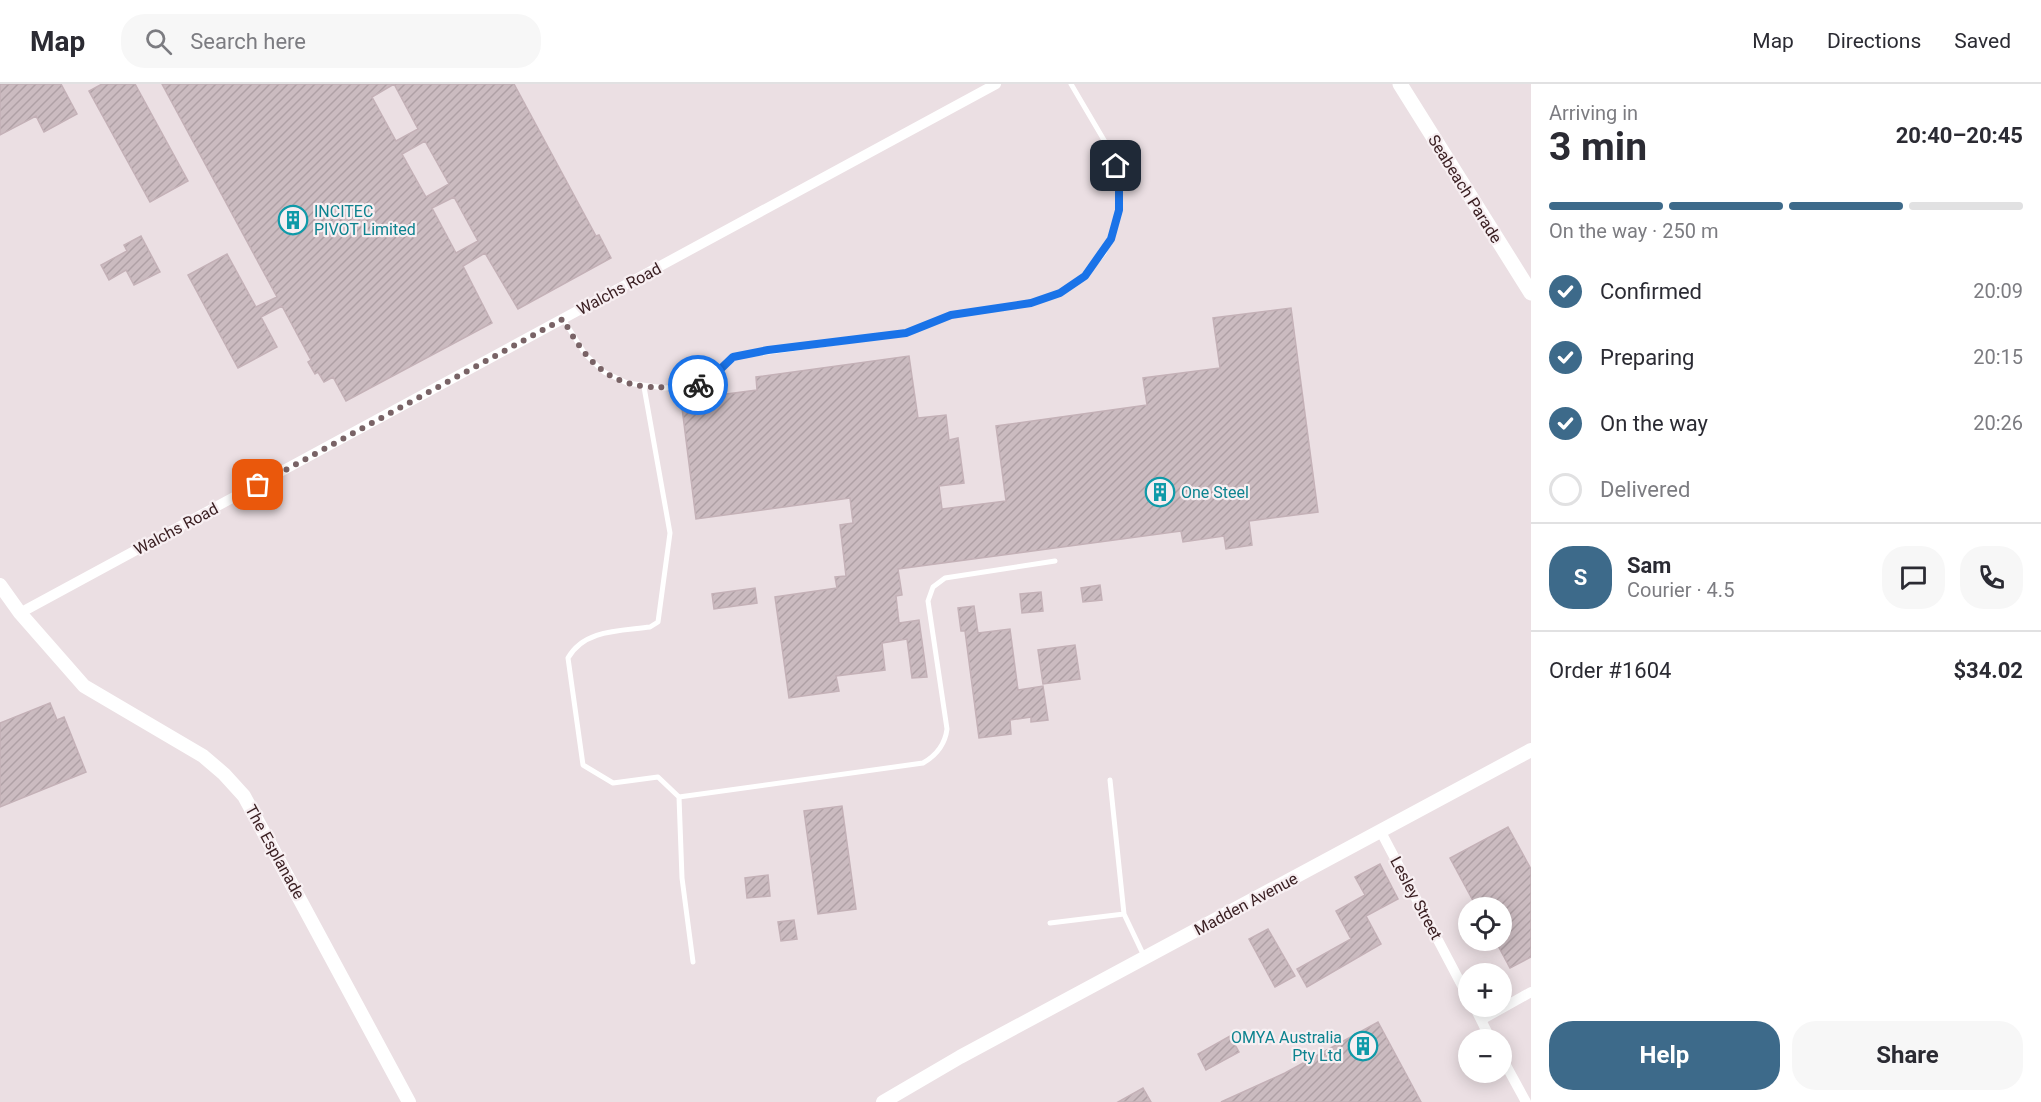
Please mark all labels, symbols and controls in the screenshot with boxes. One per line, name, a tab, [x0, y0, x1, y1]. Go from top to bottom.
search box	[121, 14, 541, 68]
text: Map	[30, 25, 85, 58]
icon: search	[142, 25, 175, 58]
text: Search here	[190, 29, 306, 54]
text: Map	[1752, 29, 1794, 53]
text: Directions	[1827, 29, 1921, 53]
text: Saved	[1954, 29, 2011, 53]
text: Arriving in	[1549, 101, 1638, 125]
text: 20:40–20:45	[1896, 123, 2023, 148]
text: 3 min	[1549, 124, 1647, 170]
street label: Seabeach Parade	[1424, 131, 1506, 247]
pin	[1090, 140, 1141, 191]
icon: home	[1099, 149, 1132, 182]
place label: INCITEC PIVOT Limited	[314, 202, 416, 239]
building icon: INCITEC PIVOT Limited	[277, 204, 309, 236]
text: On the way · 250 m	[1549, 219, 1718, 243]
street label: Walchs Road	[574, 259, 664, 319]
icon: check	[1549, 275, 1582, 308]
text: Confirmed	[1600, 279, 1702, 304]
text: 20:09	[1973, 279, 2023, 303]
icon: check	[1549, 341, 1582, 374]
text: Preparing	[1600, 345, 1694, 370]
text: 20:15	[1973, 345, 2023, 369]
courier	[668, 355, 728, 415]
icon: bike	[682, 369, 715, 402]
icon: check	[1549, 407, 1582, 440]
text: On the way	[1600, 411, 1708, 436]
text: 20:26	[1973, 411, 2023, 435]
pin	[232, 459, 283, 510]
icon: bag	[241, 468, 274, 501]
building icon: One Steel	[1144, 476, 1176, 508]
text: Delivered	[1600, 477, 1690, 502]
place label: One Steel	[1181, 483, 1249, 502]
street label: Walchs Road	[131, 499, 221, 559]
button: chat	[1882, 546, 1945, 609]
button: phone	[1960, 546, 2023, 609]
text: Sam	[1627, 553, 1671, 578]
text: S	[1574, 565, 1587, 590]
text: Courier · 4.5	[1627, 578, 1734, 602]
text: Order #1604	[1549, 658, 1671, 683]
text: $34.02	[1954, 658, 2023, 683]
street label: The Esplanade	[241, 802, 309, 902]
street label: Lesley Street	[1386, 853, 1446, 943]
street label: Madden Avenue	[1191, 869, 1301, 939]
map controls	[1458, 897, 1512, 1083]
button: locate	[1458, 897, 1512, 951]
button: +	[1458, 963, 1512, 1017]
button: Help	[1549, 1021, 1780, 1090]
button: Share	[1792, 1021, 2023, 1090]
place label: OMYA Australia Pty Ltd	[1231, 1028, 1342, 1065]
button: −	[1458, 1029, 1512, 1083]
building icon: OMYA Australia Pty Ltd	[1347, 1030, 1379, 1062]

